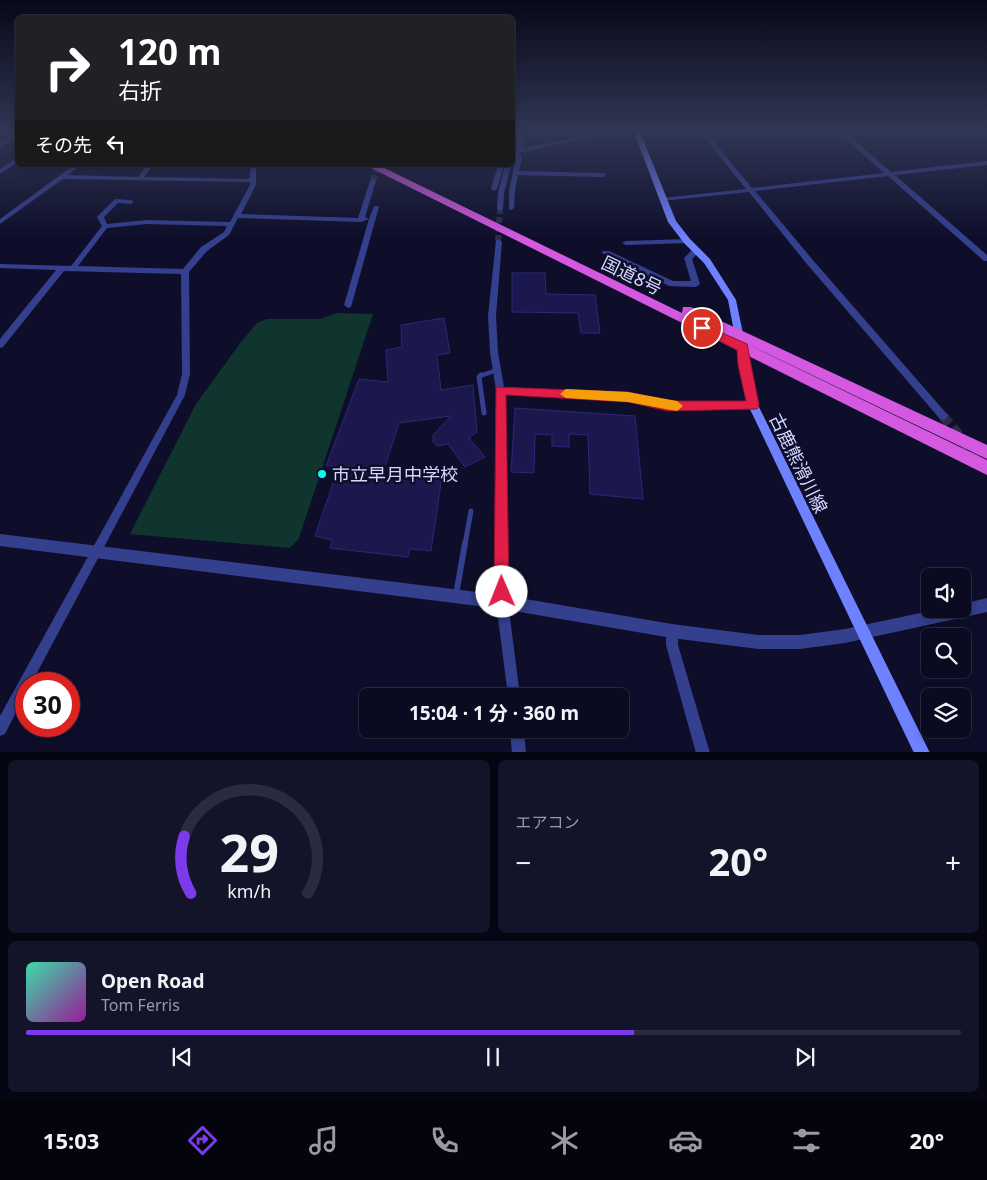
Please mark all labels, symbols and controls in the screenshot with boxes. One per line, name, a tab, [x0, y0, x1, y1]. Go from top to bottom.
text: 120 m	[118, 28, 221, 75]
icon: right	[35, 35, 100, 100]
text: 右折	[118, 75, 162, 105]
icon: left	[102, 130, 130, 158]
text: その先	[35, 132, 92, 158]
street label: 国道8号	[598, 250, 666, 300]
pin	[681, 307, 723, 349]
icon: arrive	[688, 314, 716, 342]
street label: 古鹿熊滑川線	[765, 409, 833, 517]
place label: 市立早月中学校	[332, 462, 458, 486]
marker: 市立早月中学校	[316, 468, 328, 480]
position arrow	[475, 565, 527, 617]
map controls	[921, 568, 971, 738]
button: sound	[921, 568, 971, 618]
button: search	[921, 628, 971, 678]
speed limit sign: 30	[15, 672, 80, 737]
button: layers	[921, 688, 971, 738]
text: 15:04 · 1 分 · 360 m	[409, 700, 579, 726]
text: エアコン	[516, 811, 580, 833]
text: 29	[219, 816, 279, 887]
text: 20°	[708, 835, 768, 887]
text: −	[516, 843, 532, 881]
text: +	[945, 843, 961, 881]
text: km/h	[227, 879, 271, 903]
text: Open Road	[101, 968, 204, 994]
text: Tom Ferris	[101, 994, 180, 1016]
icon: previous	[168, 1043, 196, 1071]
icon: pause	[479, 1043, 507, 1071]
icon: next	[791, 1043, 819, 1071]
icon: directions	[185, 1123, 220, 1158]
icon: music	[306, 1123, 341, 1158]
icon: phone	[427, 1123, 462, 1158]
icon: climate	[547, 1123, 582, 1158]
icon: car	[668, 1123, 703, 1158]
icon: filters	[789, 1123, 824, 1158]
text: 15:03	[43, 1125, 99, 1155]
text: 20°	[910, 1125, 944, 1155]

